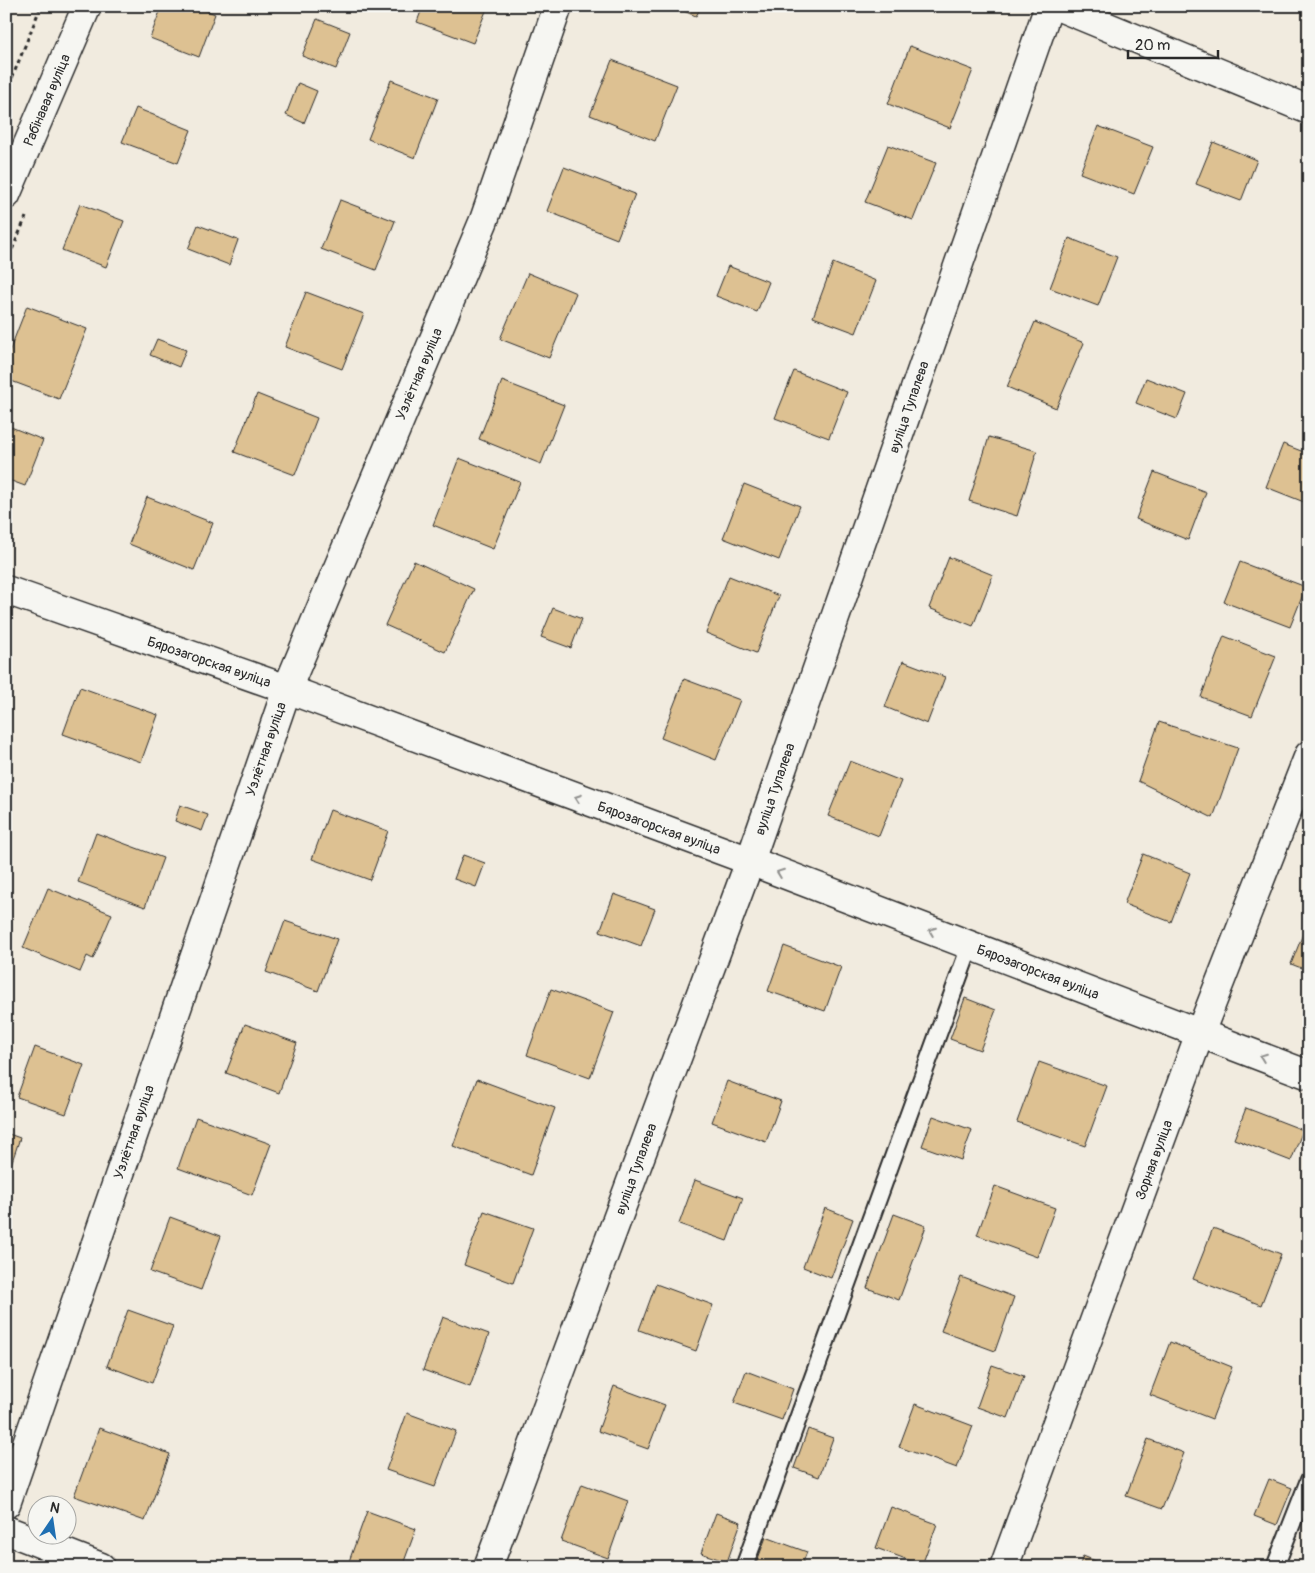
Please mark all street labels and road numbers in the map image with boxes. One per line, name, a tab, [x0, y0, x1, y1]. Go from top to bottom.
street label: Рабінавая вуліца	[20, 52, 74, 148]
street label: Узлётная вуліца	[392, 325, 446, 423]
street label: вуліца Тупалева	[885, 359, 933, 455]
street label: Бярозагорская вуліца	[145, 633, 273, 691]
street label: Узлётная вуліца	[242, 700, 290, 798]
street label: вуліца Тупалева	[751, 741, 799, 837]
street label: Бярозагорская вуліца	[595, 798, 723, 858]
street label: Бярозагорская вуліца	[974, 941, 1102, 1003]
street label: Узлётная вуліца	[110, 1083, 158, 1181]
street label: Зорная вуліца	[1132, 1118, 1176, 1202]
street label: вуліца Тупалева	[612, 1121, 660, 1217]

